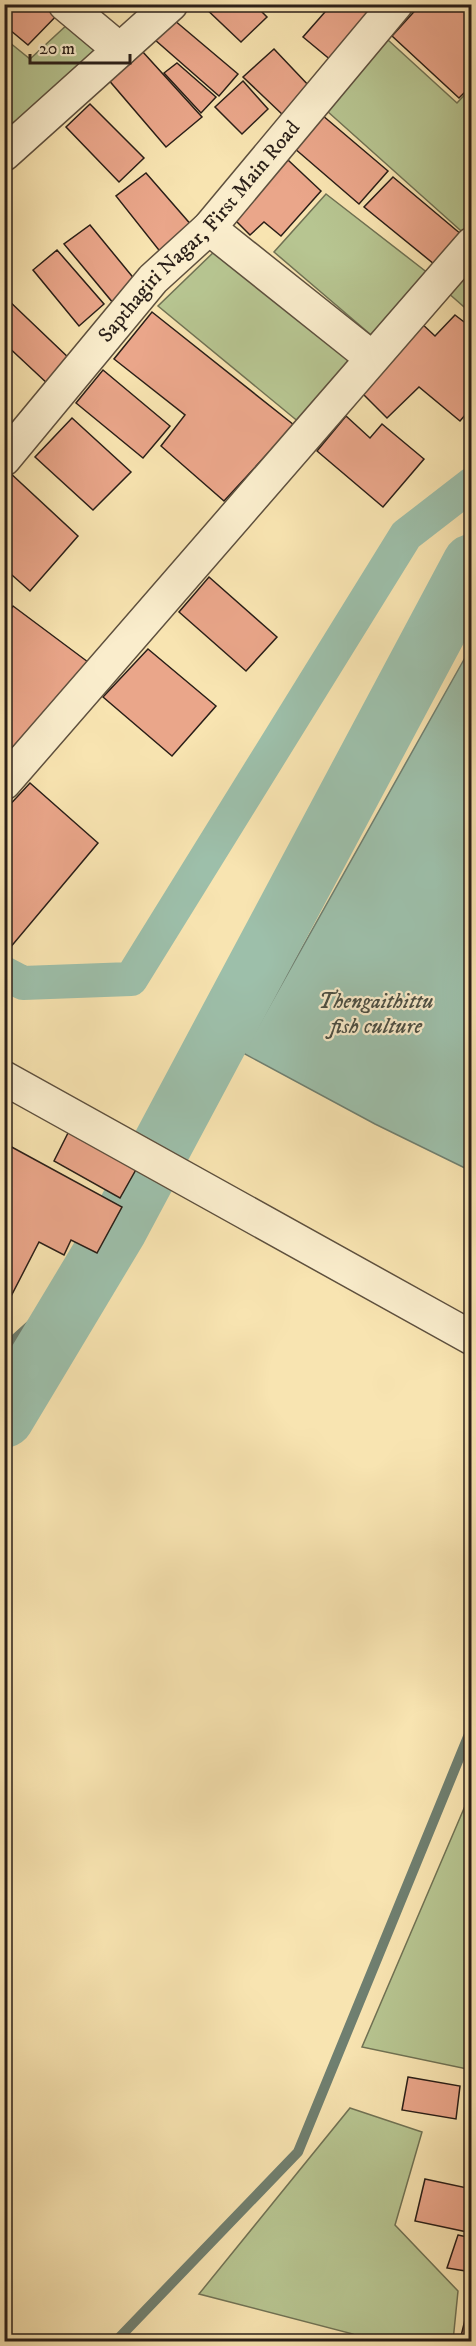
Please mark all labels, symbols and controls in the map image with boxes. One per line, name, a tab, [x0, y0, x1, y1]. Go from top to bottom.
scale bar	[30, 27, 130, 65]
text: 20 m	[39, 38, 75, 60]
street label: Sapthagiri Nagar, First Main Road	[93, 115, 306, 348]
water label: Thengaithittu fish culture	[318, 988, 434, 1040]

